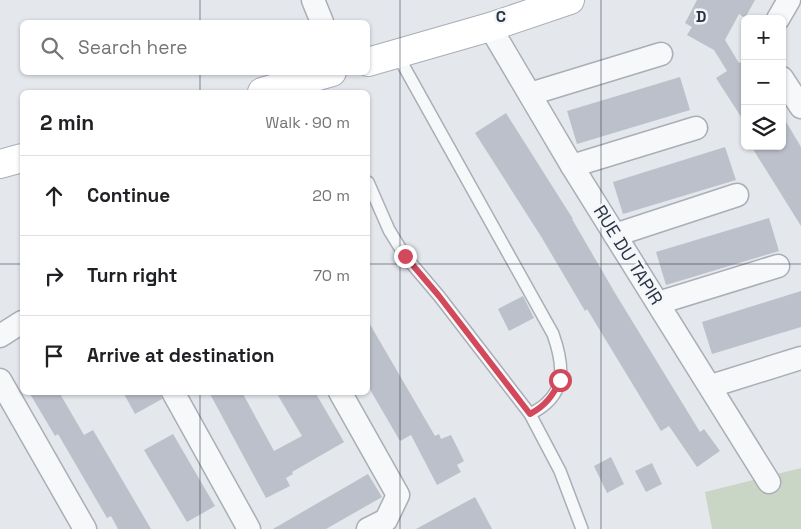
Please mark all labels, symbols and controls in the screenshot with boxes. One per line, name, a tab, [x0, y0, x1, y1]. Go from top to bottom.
text: C	[496, 6, 506, 27]
text: D	[696, 6, 706, 27]
map controls	[741, 15, 786, 150]
button: +	[741, 15, 786, 60]
search box	[20, 20, 370, 75]
icon: search	[38, 34, 66, 62]
text: Search here	[78, 35, 188, 60]
button: −	[741, 60, 786, 105]
button: layers	[741, 105, 786, 150]
text: 2 min	[40, 109, 94, 136]
text: Walk · 90 m	[265, 112, 350, 133]
icon: ahead	[40, 182, 68, 210]
text: Continue	[87, 183, 170, 208]
text: 20 m	[312, 185, 350, 206]
street label: RUE DU TAPIR	[589, 201, 668, 309]
route end	[394, 245, 417, 268]
icon: right	[40, 262, 68, 290]
text: Turn right	[87, 263, 177, 288]
text: 70 m	[313, 265, 350, 286]
icon: arrive	[40, 342, 68, 370]
text: Arrive at destination	[87, 343, 275, 368]
route start	[549, 369, 572, 392]

